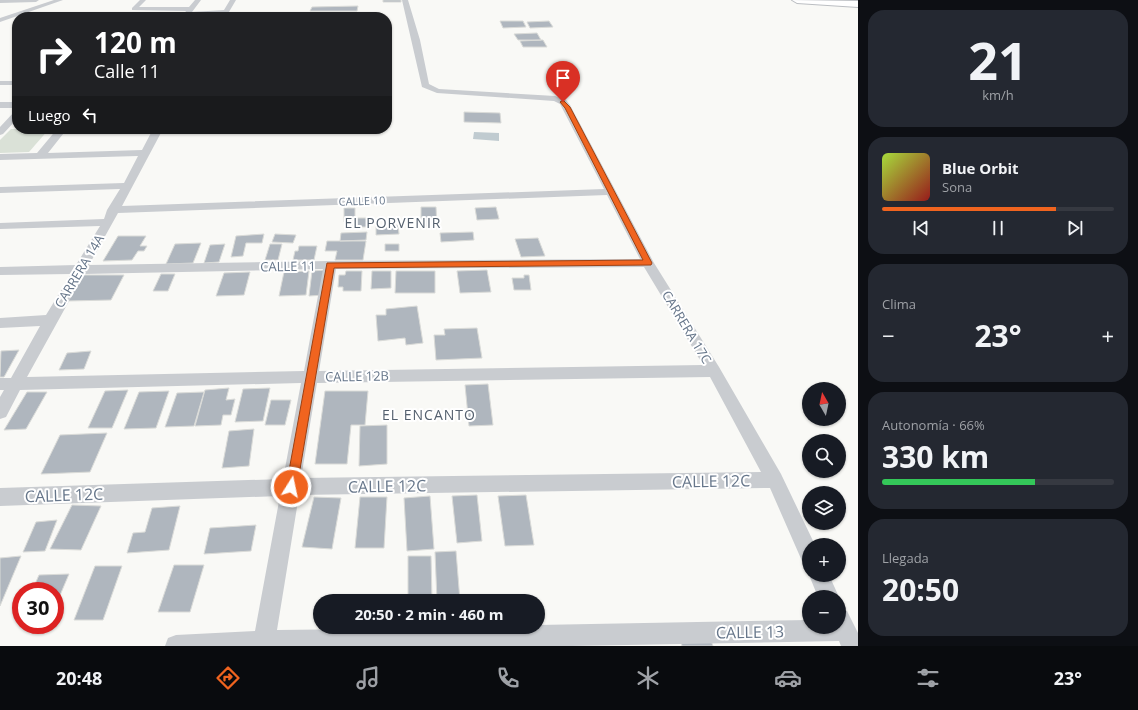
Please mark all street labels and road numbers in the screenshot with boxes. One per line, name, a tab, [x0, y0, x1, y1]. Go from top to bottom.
street label: CALLE 10	[338, 192, 386, 209]
street label: CARRERA 14A	[50, 230, 108, 311]
street label: CALLE 11	[260, 257, 316, 275]
street label: CARRERA 17C	[658, 287, 716, 367]
street label: CALLE 12B	[325, 366, 389, 386]
street label: CALLE 12C	[672, 469, 750, 493]
street label: CALLE 12C	[348, 474, 426, 498]
street label: CALLE 12C	[24, 483, 104, 507]
street label: CALLE 13	[716, 620, 784, 644]

